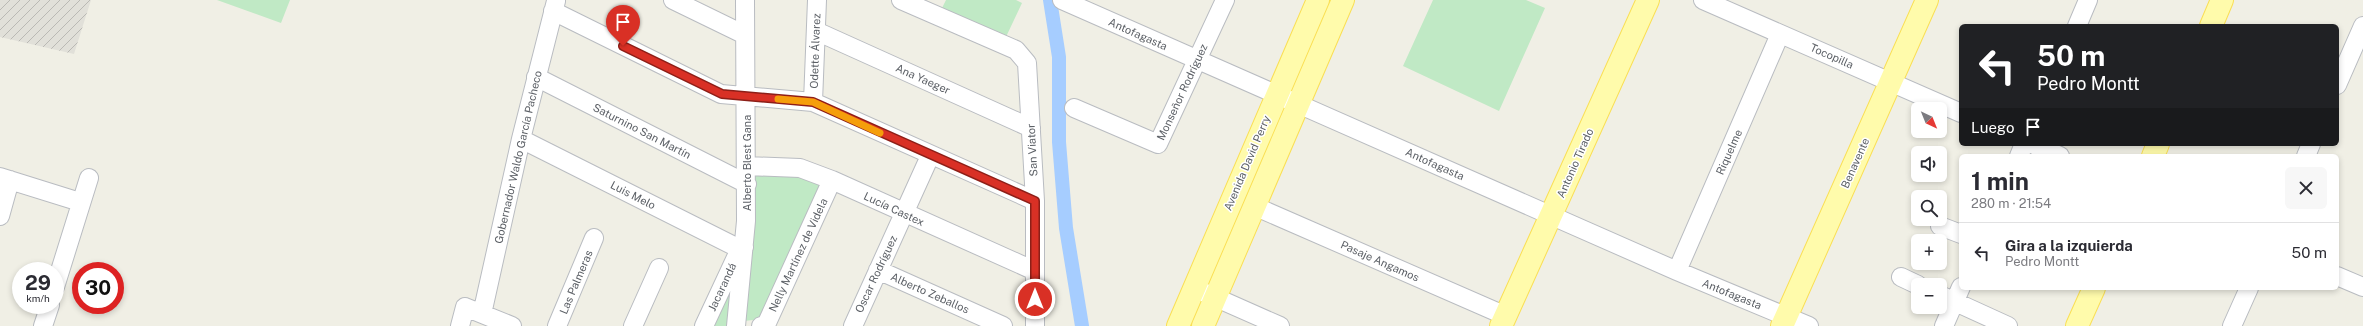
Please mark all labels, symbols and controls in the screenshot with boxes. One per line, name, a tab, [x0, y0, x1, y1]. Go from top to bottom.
pin	[606, 5, 640, 46]
icon: arrive	[612, 11, 634, 33]
street label: Odette Álvarez	[807, 13, 822, 89]
street label: Antofagasta	[1107, 16, 1169, 52]
text: 50 m	[2037, 39, 2105, 72]
icon: left	[1971, 40, 2023, 92]
street label: Tocopilla	[1809, 41, 1855, 71]
street label: Monseñor Rodríguez	[1154, 42, 1210, 142]
street label: Ana Yaeger	[894, 62, 952, 96]
street label: Gobernador Waldo García Pacheco	[492, 69, 544, 245]
text: Pedro Montt	[2037, 73, 2140, 94]
street label: Saturnino San Martín	[591, 101, 693, 161]
north arrow	[1911, 102, 1947, 138]
map controls	[1911, 102, 1947, 314]
street label: Avenida David Perry	[1222, 114, 1272, 212]
street label: Alberto Blest Gana	[741, 115, 753, 211]
icon: arrive	[2022, 116, 2044, 138]
text: Luego	[1971, 119, 2014, 136]
street label: San Viator	[1025, 123, 1039, 177]
street label: Antonio Tirado	[1554, 127, 1596, 199]
street label: Riquelme	[1714, 127, 1744, 177]
street label: Benavente	[1839, 136, 1871, 190]
street label: Antofagasta	[1404, 146, 1466, 182]
button: sound	[1911, 146, 1947, 182]
text: 1 min	[1971, 167, 2029, 195]
button: close	[2285, 167, 2327, 209]
street label: Luis Melo	[608, 179, 658, 211]
street label: Lucía Castex	[862, 190, 926, 228]
button: search	[1911, 190, 1947, 226]
street label: Nelly Martínez de Videla	[766, 196, 830, 314]
text: 280 m · 21:54	[1971, 196, 2051, 211]
street label: Oscar Rodríguez	[853, 233, 899, 315]
button: +	[1911, 234, 1947, 270]
text: Gira a la izquierda	[2005, 237, 2133, 254]
street label: Pasaje Angamos	[1339, 238, 1421, 284]
icon: left	[1971, 242, 1993, 264]
text: 50 m	[2292, 244, 2327, 261]
street label: Las Palmeras	[557, 248, 595, 316]
text: Pedro Montt	[2005, 254, 2079, 269]
street label: Jacarandá	[706, 261, 738, 313]
speed limit sign: 30	[72, 262, 124, 314]
street label: Alberto Zeballos	[889, 270, 971, 316]
text: 29	[25, 271, 51, 295]
street label: Antofagasta	[1701, 277, 1763, 311]
position arrow	[1014, 278, 1056, 320]
button: −	[1911, 278, 1947, 314]
text: km/h	[26, 292, 50, 304]

